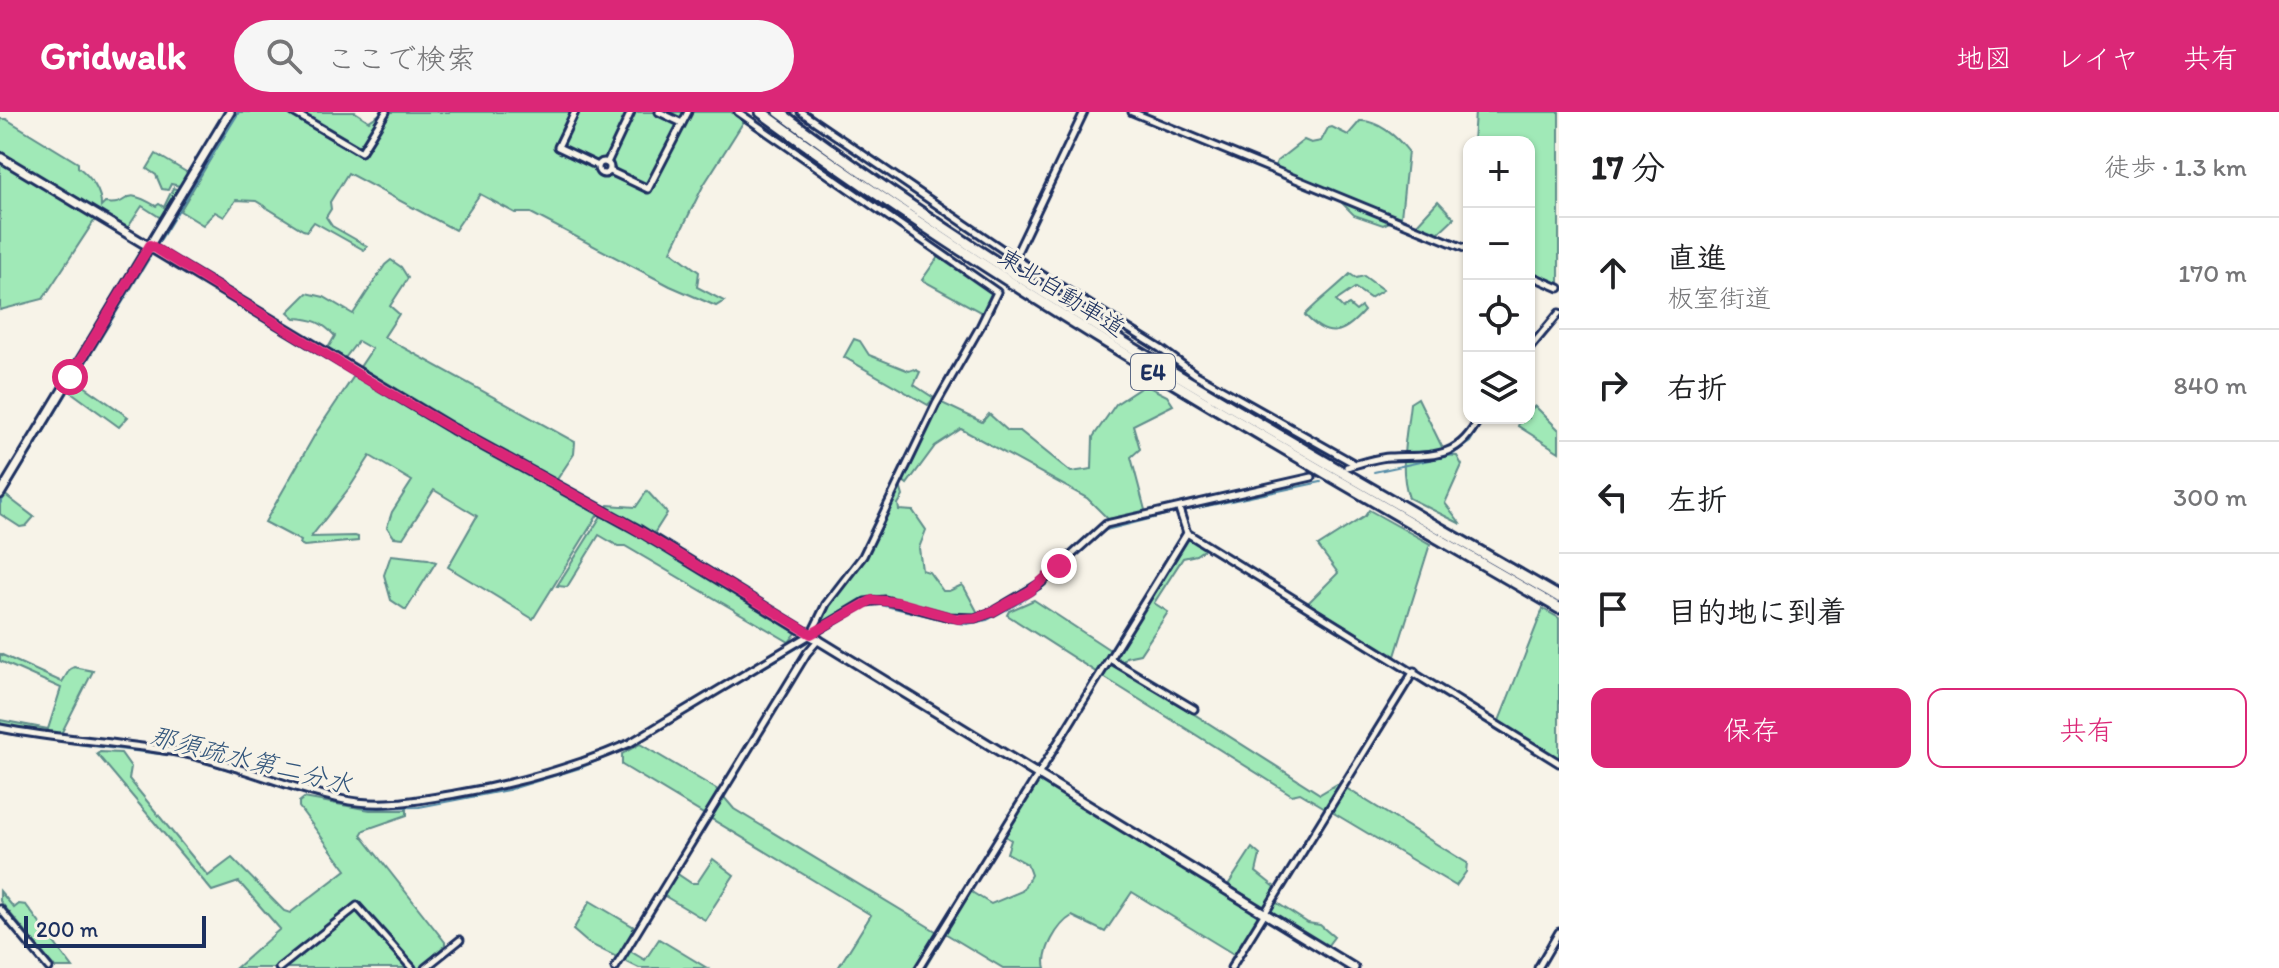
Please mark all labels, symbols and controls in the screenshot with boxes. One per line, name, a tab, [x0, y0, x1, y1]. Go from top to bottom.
search box	[234, 20, 794, 92]
text: Gridwalk	[40, 33, 186, 79]
icon: search	[262, 34, 306, 78]
text: ここで検索	[326, 40, 476, 77]
text: 地図	[1956, 41, 2012, 75]
text: レイヤ	[2056, 41, 2139, 75]
text: 共有	[2183, 41, 2239, 75]
map controls	[1463, 136, 1535, 424]
button: +	[1463, 136, 1535, 208]
text: 17 分	[1591, 147, 1665, 188]
text: 徒歩 · 1.3 km	[2104, 151, 2247, 183]
button: −	[1463, 208, 1535, 280]
text: 直進	[1667, 239, 1727, 276]
street label: 東北自動車道	[993, 242, 1131, 342]
icon: ahead	[1591, 251, 1635, 295]
text: 170 m	[2178, 257, 2247, 289]
button: locate	[1463, 280, 1535, 352]
text: 板室街道	[1667, 282, 1771, 314]
button: layers	[1463, 352, 1535, 424]
road number: E4	[1131, 354, 1175, 390]
route start	[52, 359, 88, 395]
icon: right	[1591, 363, 1635, 407]
text: 右折	[1667, 369, 1727, 406]
text: 840 m	[2173, 369, 2247, 401]
icon: left	[1591, 475, 1635, 519]
text: 左折	[1667, 481, 1727, 518]
text: 300 m	[2173, 481, 2247, 513]
route end	[1041, 548, 1077, 584]
icon: arrive	[1591, 587, 1635, 631]
text: 目的地に到着	[1667, 593, 1847, 630]
button: 保存	[1591, 688, 1911, 768]
button: 共有	[1927, 688, 2247, 768]
water label: 那須疏水第二分水	[146, 719, 356, 801]
scale bar	[24, 912, 206, 948]
text: 200 m	[36, 916, 98, 943]

